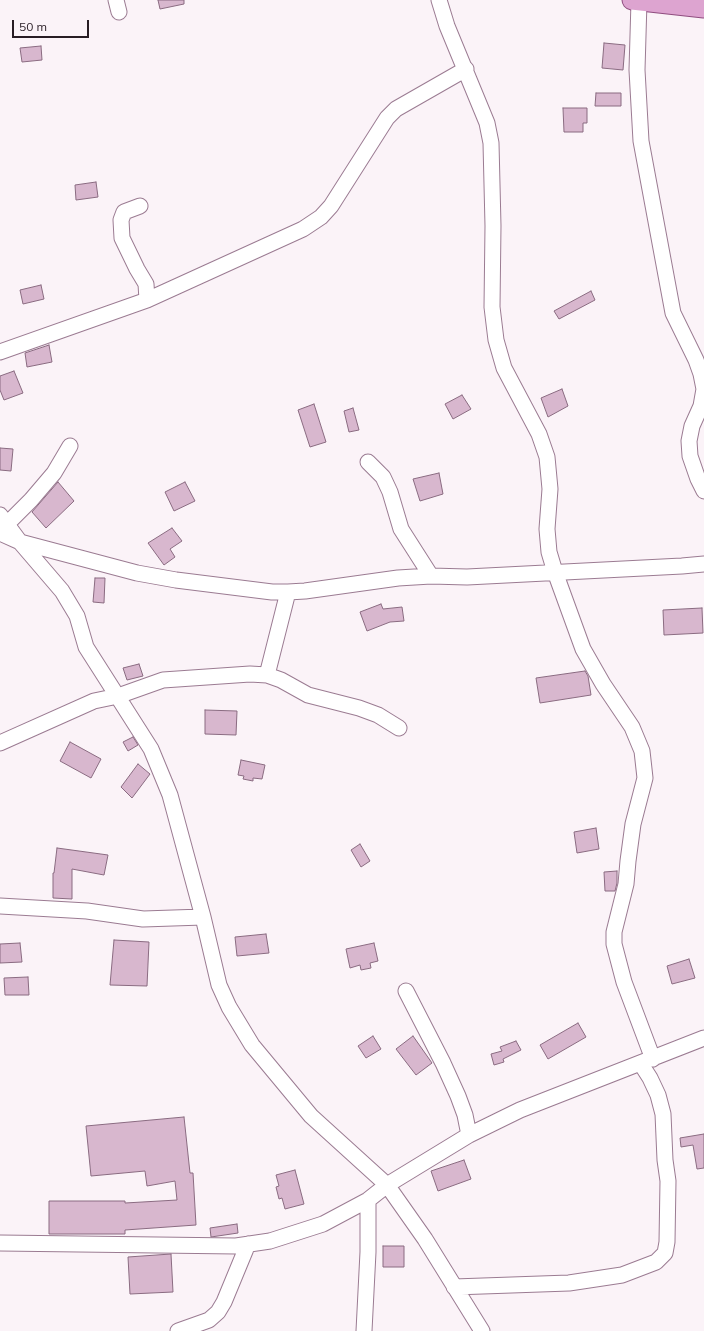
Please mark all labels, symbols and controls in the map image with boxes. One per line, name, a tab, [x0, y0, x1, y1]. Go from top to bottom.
scale bar	[14, 12, 91, 38]
text: 50 m	[19, 19, 47, 34]

